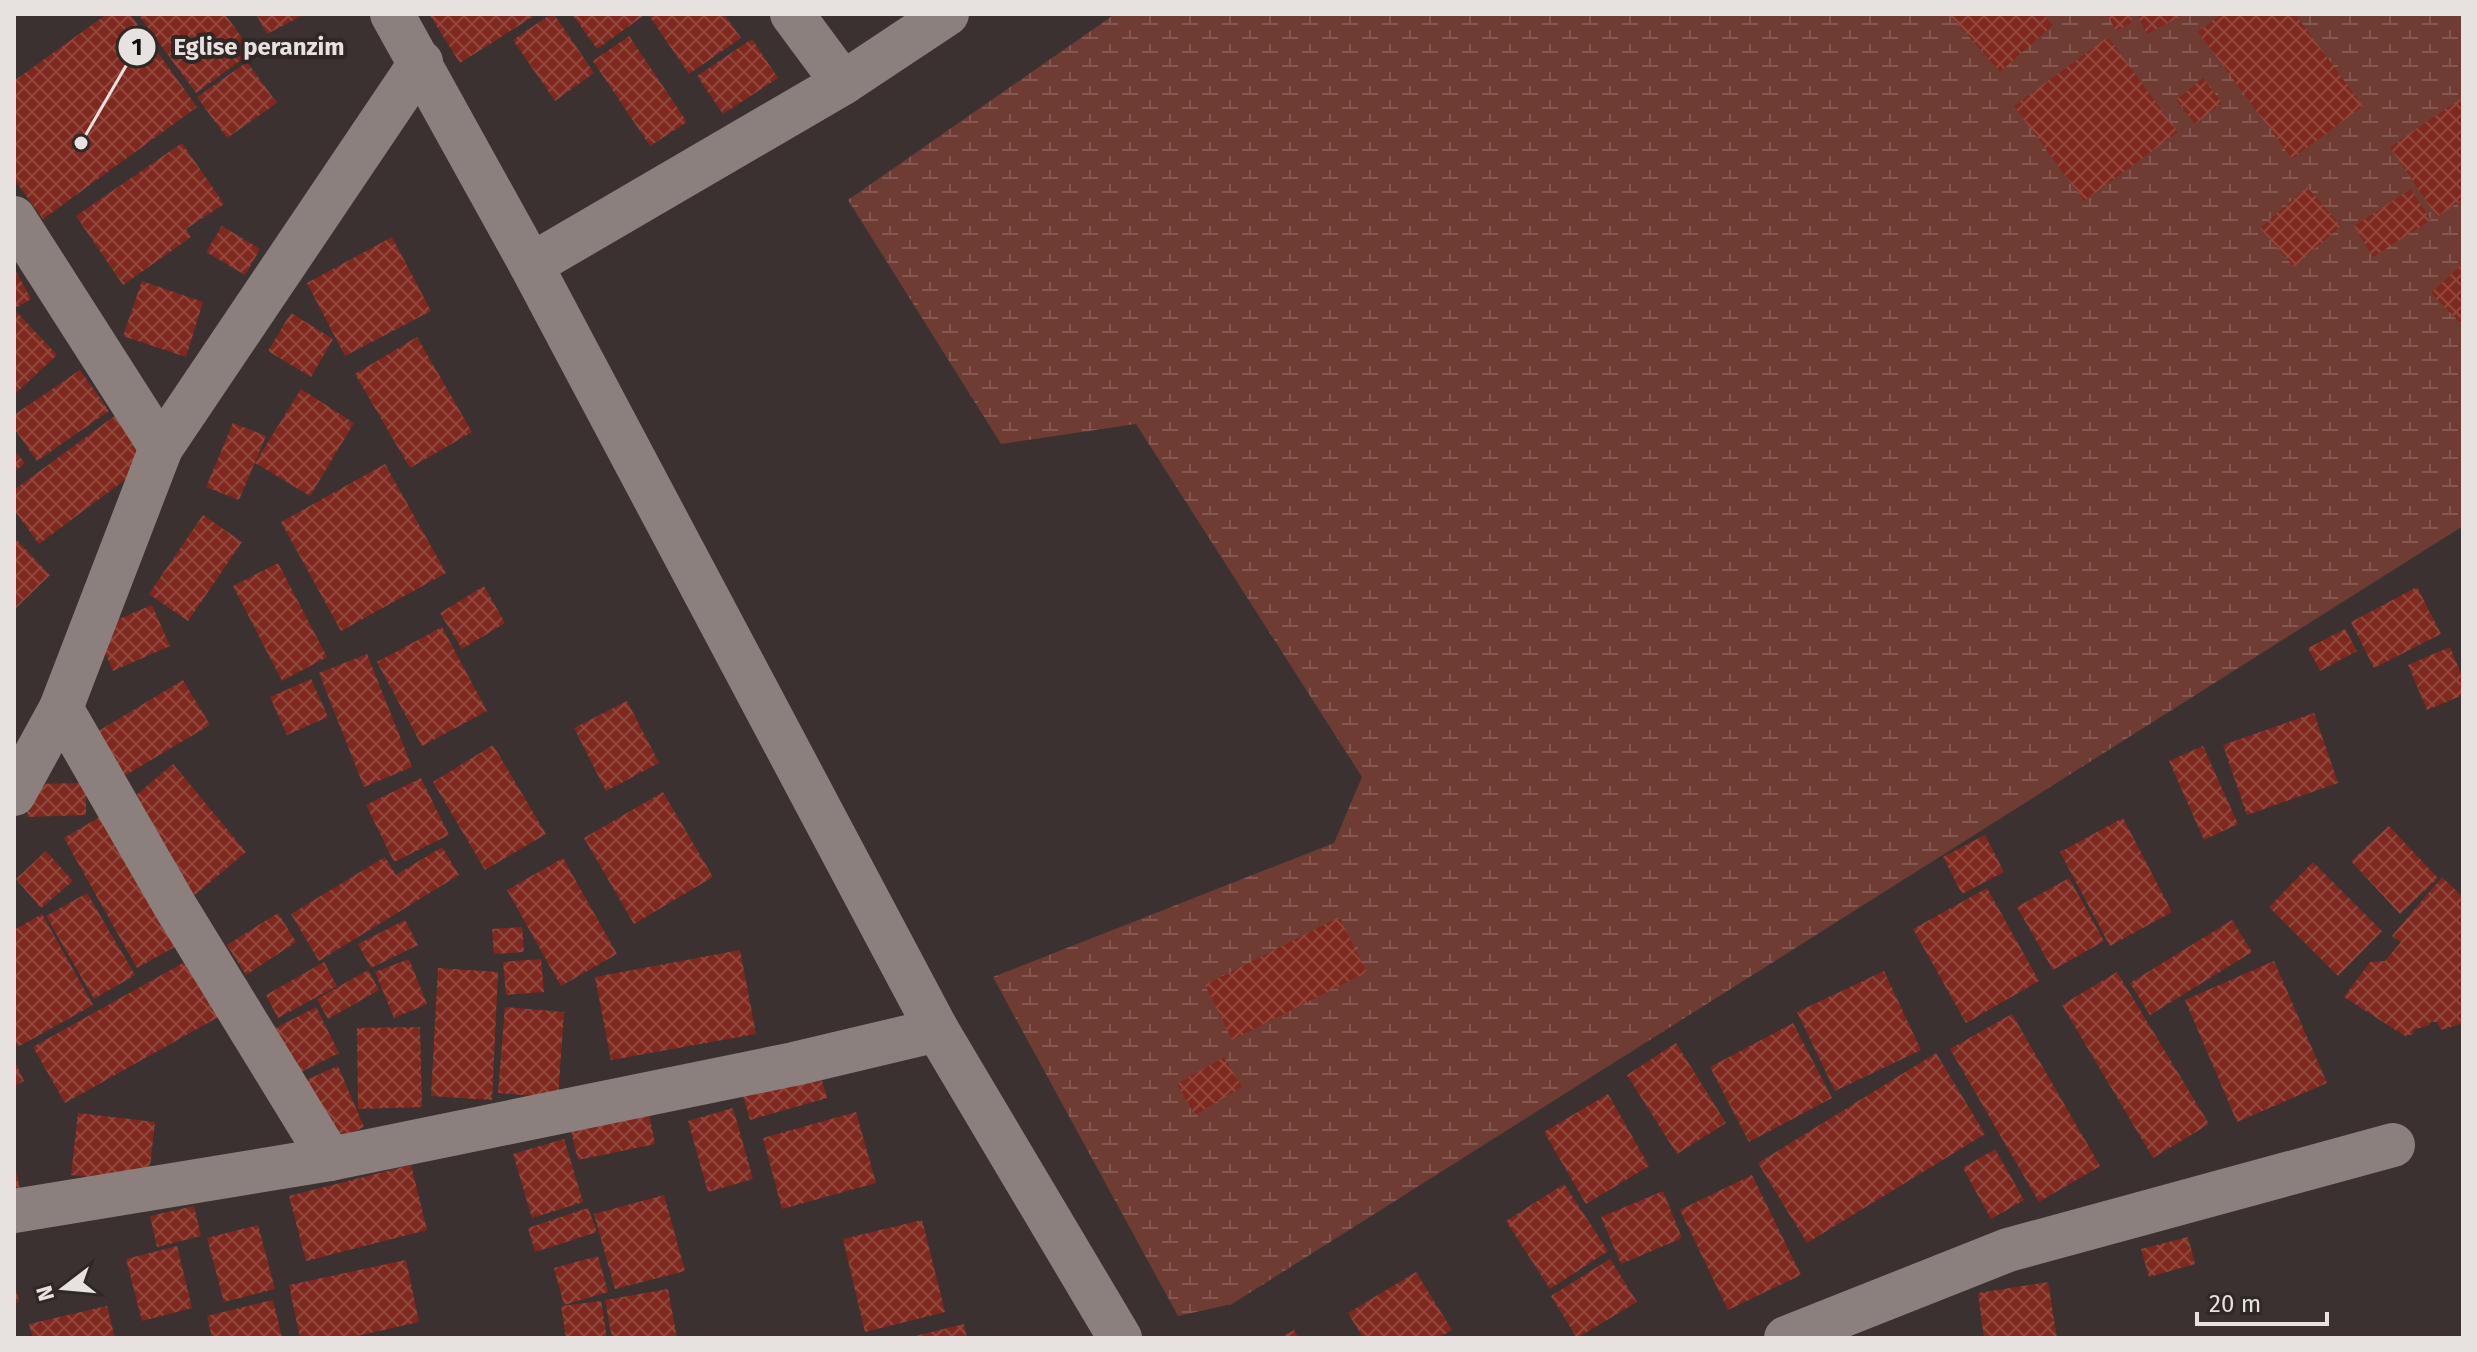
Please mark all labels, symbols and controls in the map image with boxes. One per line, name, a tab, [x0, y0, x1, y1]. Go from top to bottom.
callout: Eglise peranzim	[117, 23, 360, 71]
text: 1	[131, 33, 143, 61]
text: Eglise peranzim	[173, 33, 345, 61]
north arrow	[24, 1248, 104, 1328]
scale bar	[2197, 1276, 2327, 1326]
text: N	[30, 1283, 60, 1304]
text: 20 m	[2209, 1290, 2261, 1318]

